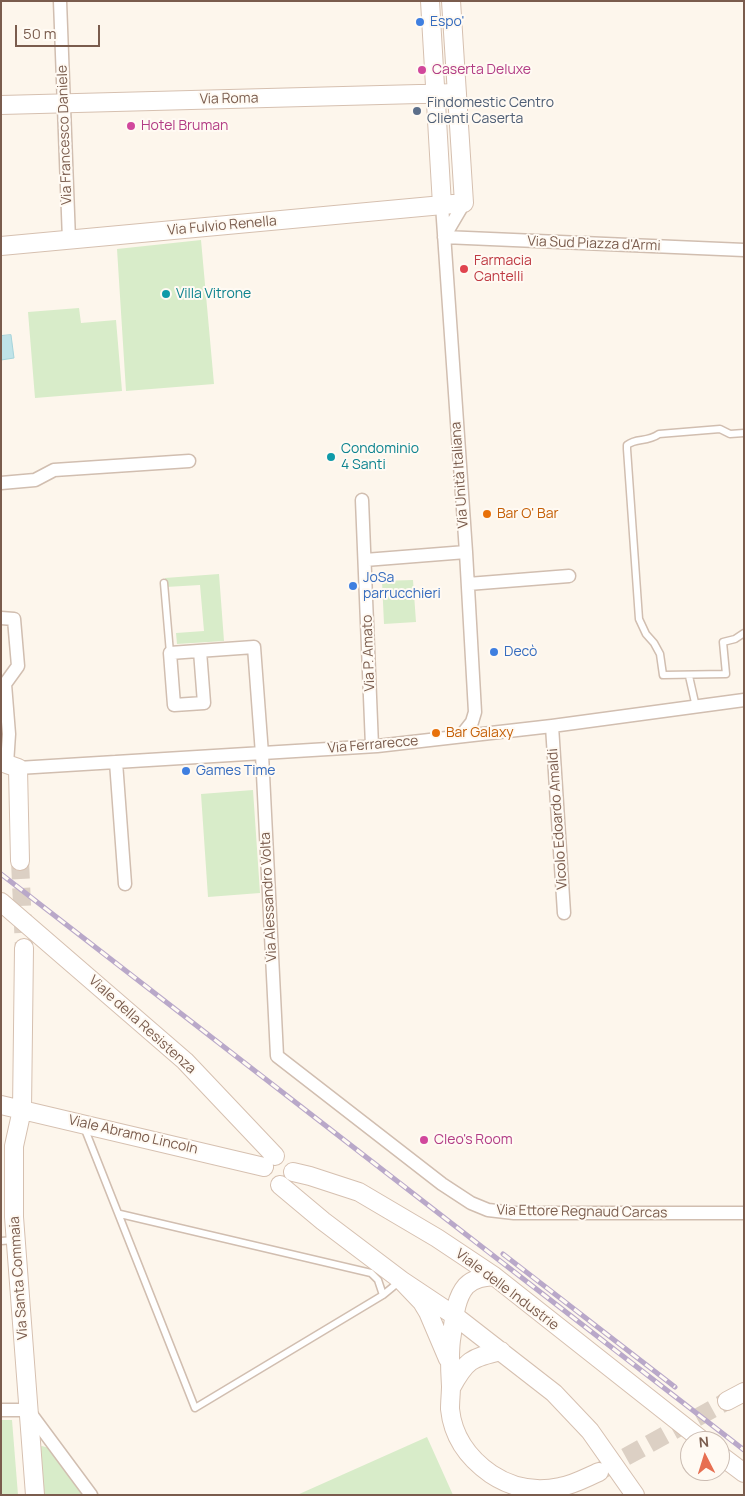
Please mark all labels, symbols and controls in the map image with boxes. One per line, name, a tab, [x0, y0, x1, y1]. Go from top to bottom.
place label: Espo'	[430, 14, 464, 30]
scale bar	[18, 15, 102, 47]
marker: Espo'	[414, 16, 426, 28]
text: 50 m	[23, 23, 57, 44]
place label: Caserta Deluxe	[432, 62, 531, 78]
marker: Caserta Deluxe	[416, 64, 428, 76]
street label: Via Francesco Daniele	[54, 65, 76, 205]
street label: Via Roma	[199, 90, 259, 108]
place label: Findomestic Centro Clienti Caserta	[427, 95, 554, 128]
marker: Findomestic Centro Clienti Caserta	[411, 105, 423, 117]
place label: Hotel Bruman	[141, 118, 228, 134]
marker: Hotel Bruman	[125, 120, 137, 132]
street label: Via Fulvio Renella	[167, 213, 277, 239]
street label: Via Sud Piazza d'Armi	[527, 233, 661, 255]
place label: Farmacia Cantelli	[474, 253, 532, 286]
marker: Farmacia Cantelli	[458, 263, 470, 275]
place label: Villa Vitrone	[176, 286, 251, 302]
marker: Villa Vitrone	[160, 288, 172, 300]
street label: Via Unità Italiana	[448, 421, 472, 529]
place label: Condominio 4 Santi	[341, 441, 419, 474]
marker: Condominio 4 Santi	[325, 451, 337, 463]
place label: Bar O' Bar	[497, 506, 559, 522]
marker: Bar O' Bar	[481, 508, 493, 520]
place label: JoSa parrucchieri	[363, 570, 441, 602]
marker: JoSa parrucchieri	[347, 580, 359, 592]
street label: Via P. Amato	[359, 614, 379, 692]
place label: Decò	[504, 644, 537, 660]
marker: Decò	[488, 646, 500, 658]
place label: Bar Galaxy	[446, 725, 514, 741]
marker: Bar Galaxy	[430, 727, 442, 739]
street label: Via Ferrarecce	[327, 733, 419, 757]
street label: Vicolo Edoardo Amaldi	[545, 748, 571, 890]
place label: Games Time	[196, 763, 275, 779]
marker: Games Time	[180, 765, 192, 777]
street label: Via Alessandro Volta	[257, 832, 281, 962]
street label: Viale della Resistenza	[85, 972, 199, 1078]
street label: Viale Abramo Lincoln	[67, 1112, 199, 1158]
place label: Cleo's Room	[434, 1132, 513, 1148]
marker: Cleo's Room	[418, 1134, 430, 1146]
street label: Via Ettore Regnaud Carcas	[496, 1202, 668, 1222]
street label: Via Santa Commaia	[6, 1216, 32, 1340]
street label: Viale delle Industrie	[452, 1246, 562, 1334]
north arrow	[680, 1431, 730, 1481]
text: N	[698, 1432, 710, 1451]

